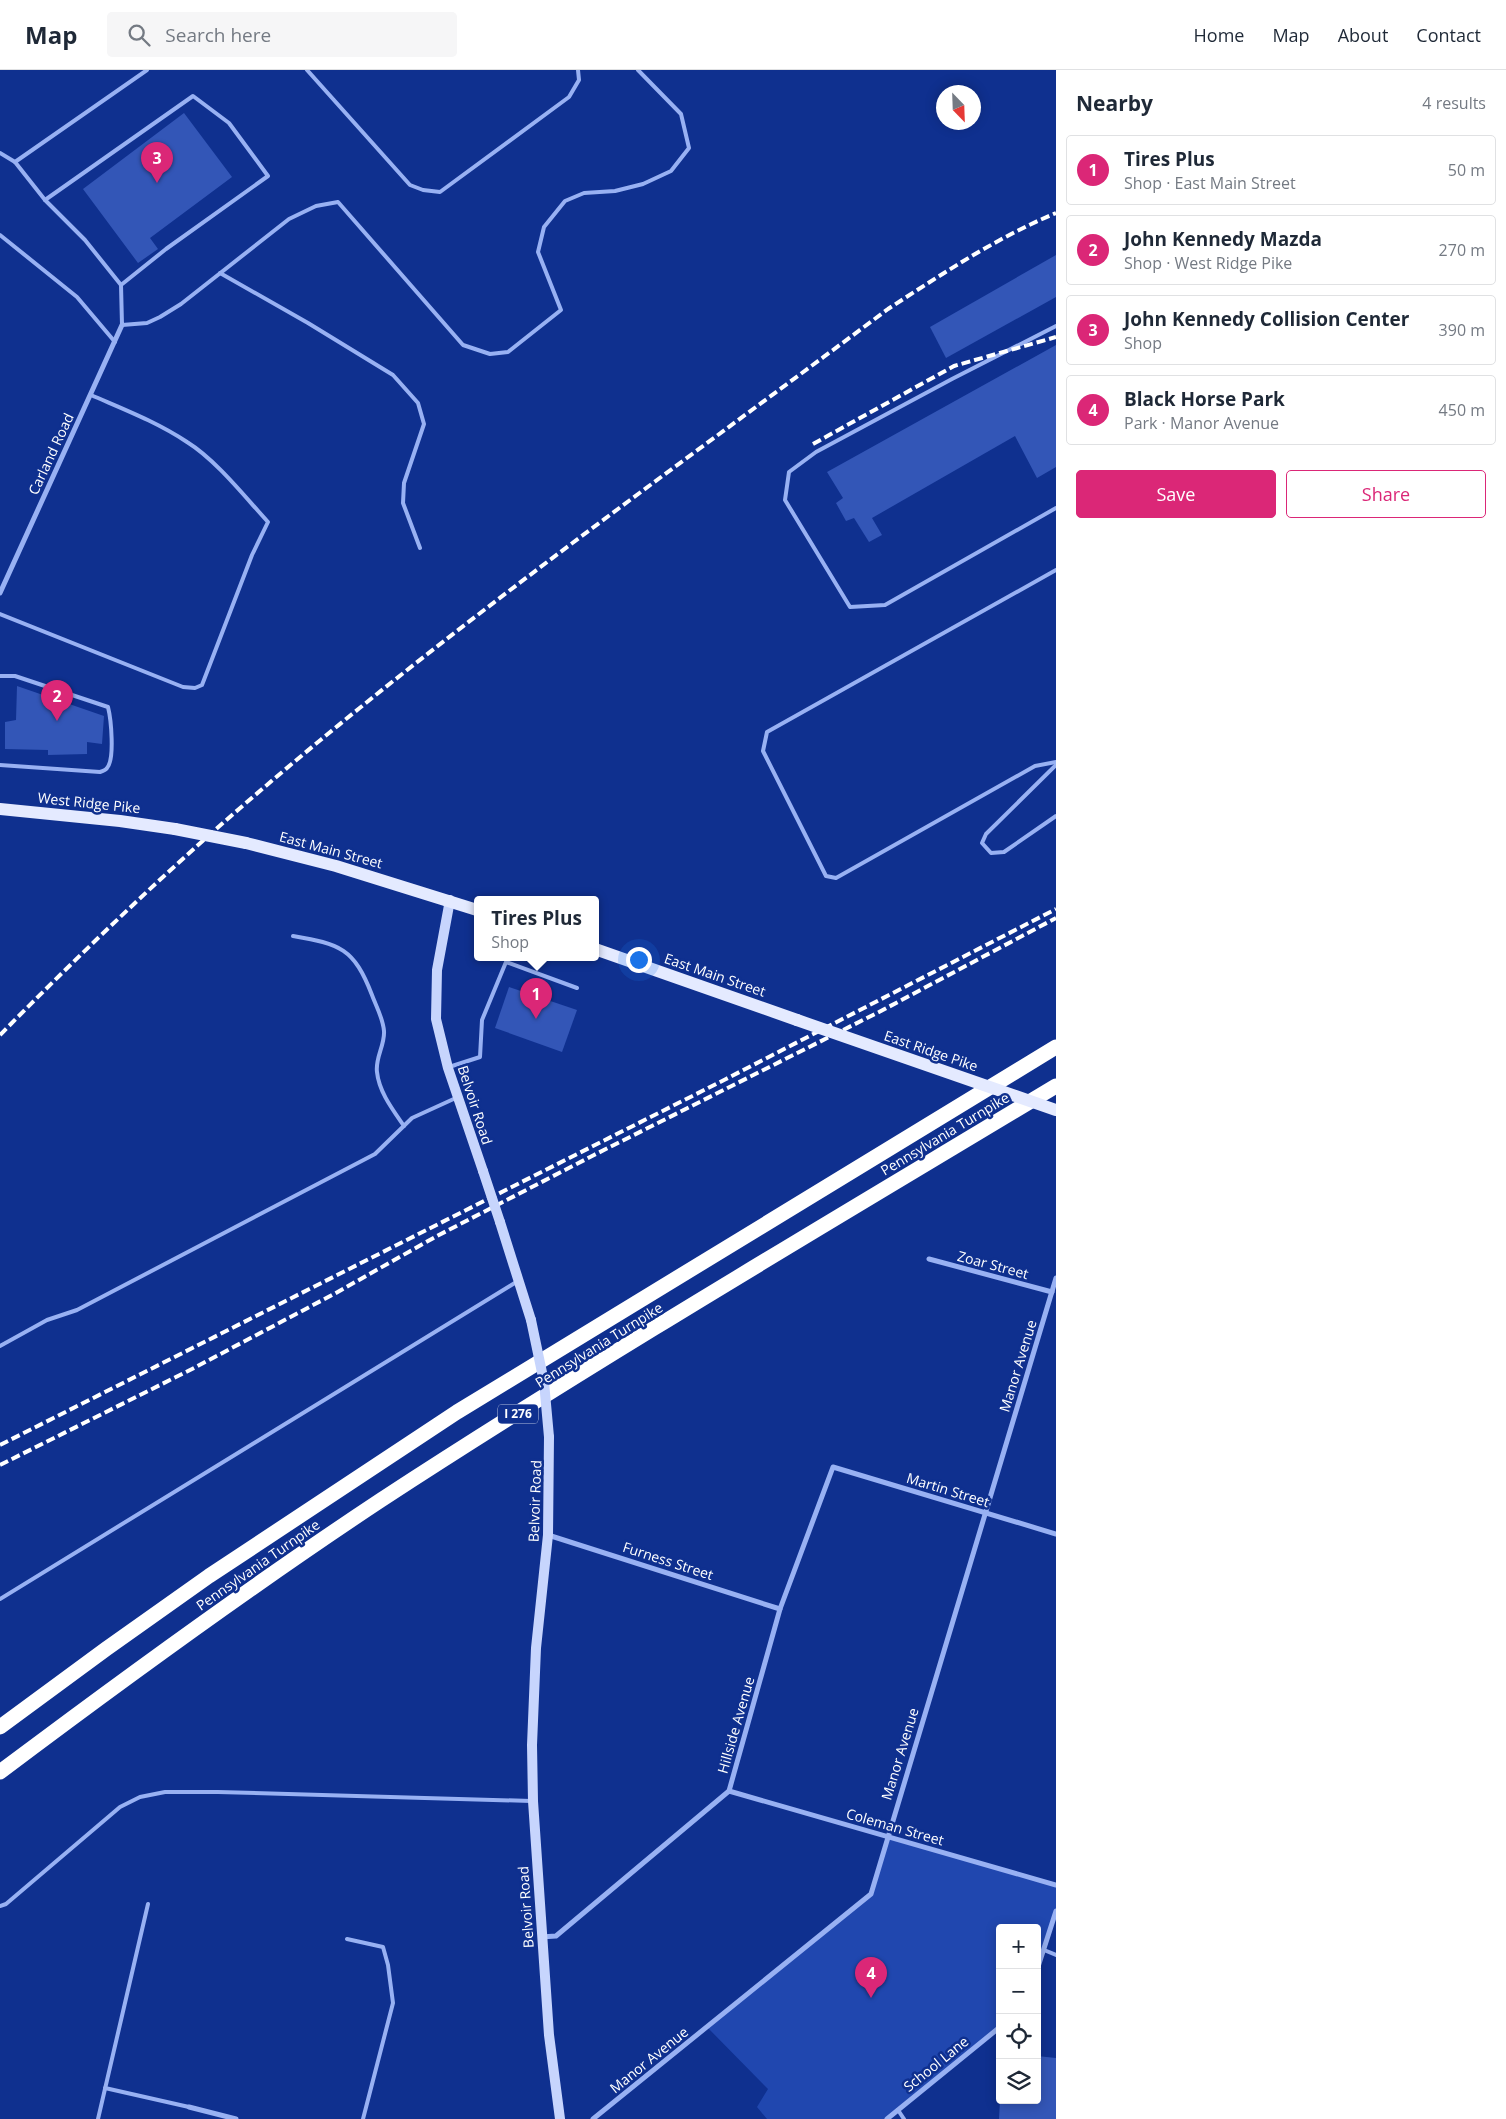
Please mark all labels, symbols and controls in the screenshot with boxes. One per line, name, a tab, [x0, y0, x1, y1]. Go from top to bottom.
search box	[107, 12, 457, 57]
text: Map	[25, 18, 77, 51]
icon: search	[125, 21, 153, 49]
text: Search here	[165, 22, 271, 48]
text: Home	[1194, 23, 1244, 47]
text: Map	[1272, 23, 1310, 47]
text: About	[1338, 23, 1388, 47]
text: Contact	[1416, 23, 1481, 47]
north arrow	[936, 85, 981, 130]
text: Nearby	[1076, 89, 1153, 117]
text: 4 results	[1422, 92, 1486, 114]
pin: 3	[141, 142, 173, 183]
text: Tires Plus	[1124, 146, 1215, 172]
text: 1	[1088, 159, 1098, 181]
text: 50 m	[1448, 159, 1485, 181]
text: Shop · East Main Street	[1124, 172, 1296, 194]
text: John Kennedy Mazda	[1124, 226, 1322, 252]
text: 2	[1088, 239, 1098, 261]
text: 270 m	[1439, 239, 1485, 261]
text: Shop · West Ridge Pike	[1124, 252, 1292, 274]
text: John Kennedy Collision Center	[1124, 306, 1409, 332]
text: 3	[1088, 319, 1098, 341]
text: 390 m	[1439, 319, 1485, 341]
text: Shop	[1124, 332, 1162, 354]
text: Black Horse Park	[1124, 386, 1285, 412]
text: 4	[1088, 399, 1098, 421]
text: 450 m	[1439, 399, 1485, 421]
street label: Carland Road	[23, 410, 78, 498]
text: Park · Manor Avenue	[1124, 412, 1279, 434]
button: Save	[1076, 470, 1276, 518]
button: Share	[1286, 470, 1486, 518]
pin: 2	[41, 680, 73, 721]
street label: West Ridge Pike	[37, 788, 141, 817]
street label: East Main Street	[277, 827, 385, 872]
popup	[474, 896, 599, 961]
text: Tires Plus	[491, 905, 582, 931]
text: Shop	[491, 931, 529, 953]
your location	[626, 947, 652, 973]
street label: East Main Street	[662, 948, 768, 1001]
pin: 1	[520, 978, 552, 1019]
street label: East Ridge Pike	[882, 1026, 981, 1075]
street label: Belvoir Road	[454, 1063, 497, 1147]
street label: Pennsylvania Turnpike	[877, 1088, 1013, 1180]
street label: Zoar Street	[956, 1246, 1031, 1283]
street label: Pennsylvania Turnpike	[531, 1298, 666, 1392]
street label: Manor Avenue	[994, 1317, 1041, 1414]
road number: I 276	[498, 1405, 538, 1424]
street label: Belvoir Road	[524, 1460, 545, 1542]
street label: Martin Street	[904, 1468, 992, 1511]
street label: Pennsylvania Turnpike	[192, 1515, 323, 1615]
street label: Furness Street	[620, 1537, 716, 1584]
street label: Hillside Avenue	[713, 1674, 758, 1776]
street label: Manor Avenue	[876, 1705, 923, 1802]
street label: Coleman Street	[844, 1804, 946, 1850]
street label: Belvoir Road	[513, 1865, 538, 1949]
map controls	[996, 1924, 1041, 2104]
button: +	[996, 1924, 1041, 1969]
pin: 4	[855, 1957, 887, 1998]
button: −	[996, 1969, 1041, 2014]
button: locate	[996, 2014, 1041, 2059]
street label: Manor Avenue	[606, 2022, 692, 2097]
street label: School Lane	[899, 2031, 972, 2096]
button: layers	[996, 2059, 1041, 2104]

